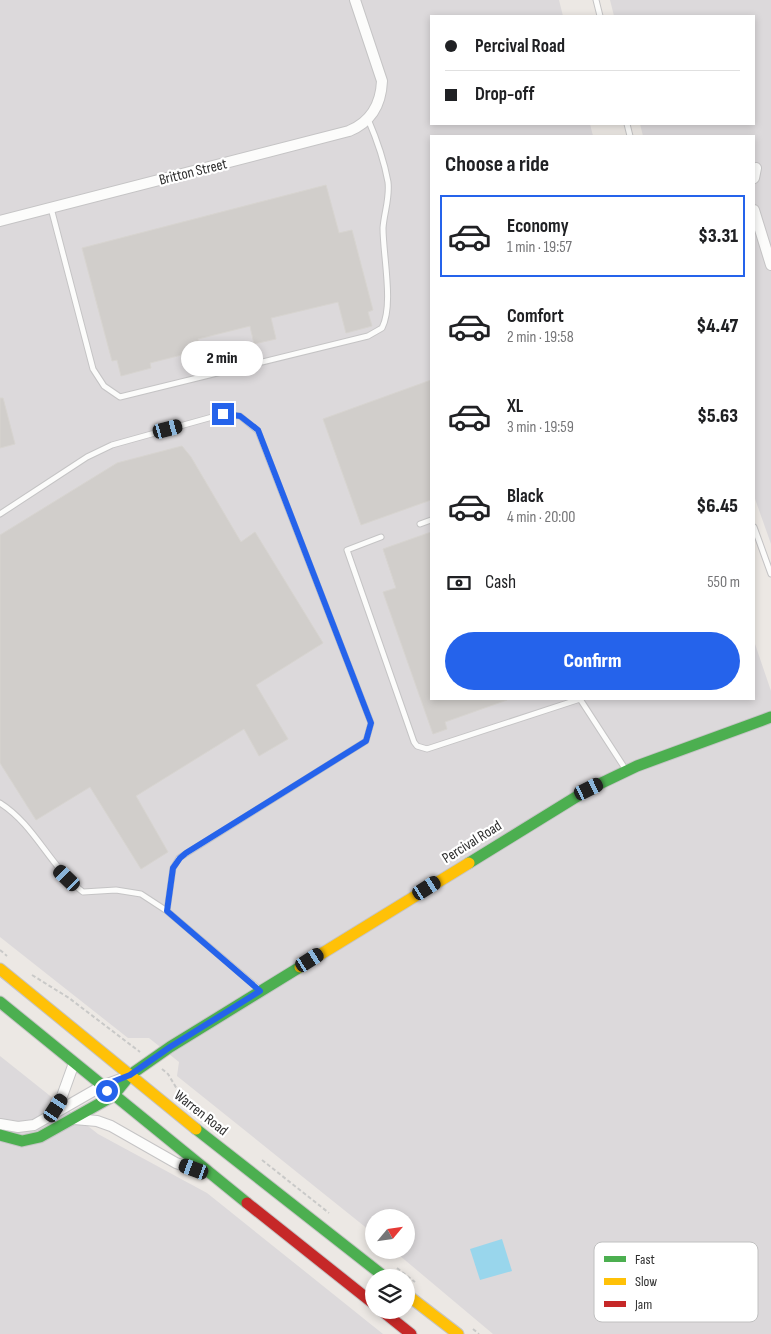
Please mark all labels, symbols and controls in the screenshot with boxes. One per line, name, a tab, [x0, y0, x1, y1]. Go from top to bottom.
text: Percival Road	[475, 35, 565, 58]
text: Drop-off	[475, 83, 535, 106]
text: Choose a ride	[445, 151, 549, 178]
street label: Britton Street	[157, 154, 229, 190]
icon: car	[447, 214, 492, 259]
text: Economy	[507, 215, 569, 238]
text: $3.31	[698, 225, 738, 248]
text: 1 min · 19:57	[507, 238, 572, 257]
icon: car	[447, 304, 492, 349]
text: Comfort	[507, 305, 564, 328]
text: $4.47	[697, 315, 738, 338]
text: 2 min · 19:58	[507, 328, 574, 347]
callout: 2 min	[182, 342, 264, 376]
text: 2 min	[206, 349, 238, 368]
icon: car	[447, 394, 492, 439]
text: XL	[507, 395, 523, 418]
route end	[212, 403, 234, 425]
text: $5.63	[697, 405, 738, 428]
car	[151, 418, 184, 440]
text: 3 min · 19:59	[507, 418, 574, 437]
icon: car	[447, 484, 492, 529]
text: Black	[507, 485, 544, 508]
text: $6.45	[696, 495, 738, 518]
text: 4 min · 20:00	[507, 508, 575, 527]
icon: cash	[445, 569, 473, 597]
text: Cash	[485, 571, 516, 594]
text: 550 m	[707, 573, 740, 592]
button: Confirm	[445, 632, 740, 690]
car	[572, 776, 605, 802]
street label: Percival Road	[439, 816, 505, 868]
car	[50, 862, 83, 894]
car	[410, 874, 443, 902]
car	[293, 946, 326, 974]
route start	[96, 1080, 118, 1102]
street label: Warren Road	[170, 1086, 232, 1140]
car	[41, 1091, 70, 1125]
car	[177, 1157, 210, 1181]
north arrow	[365, 1209, 415, 1259]
map controls	[365, 1209, 415, 1319]
legend	[594, 1242, 758, 1322]
text: Fast	[635, 1251, 655, 1268]
button: layers	[365, 1269, 415, 1319]
text: Slow	[635, 1273, 657, 1290]
text: Jam	[634, 1296, 652, 1313]

